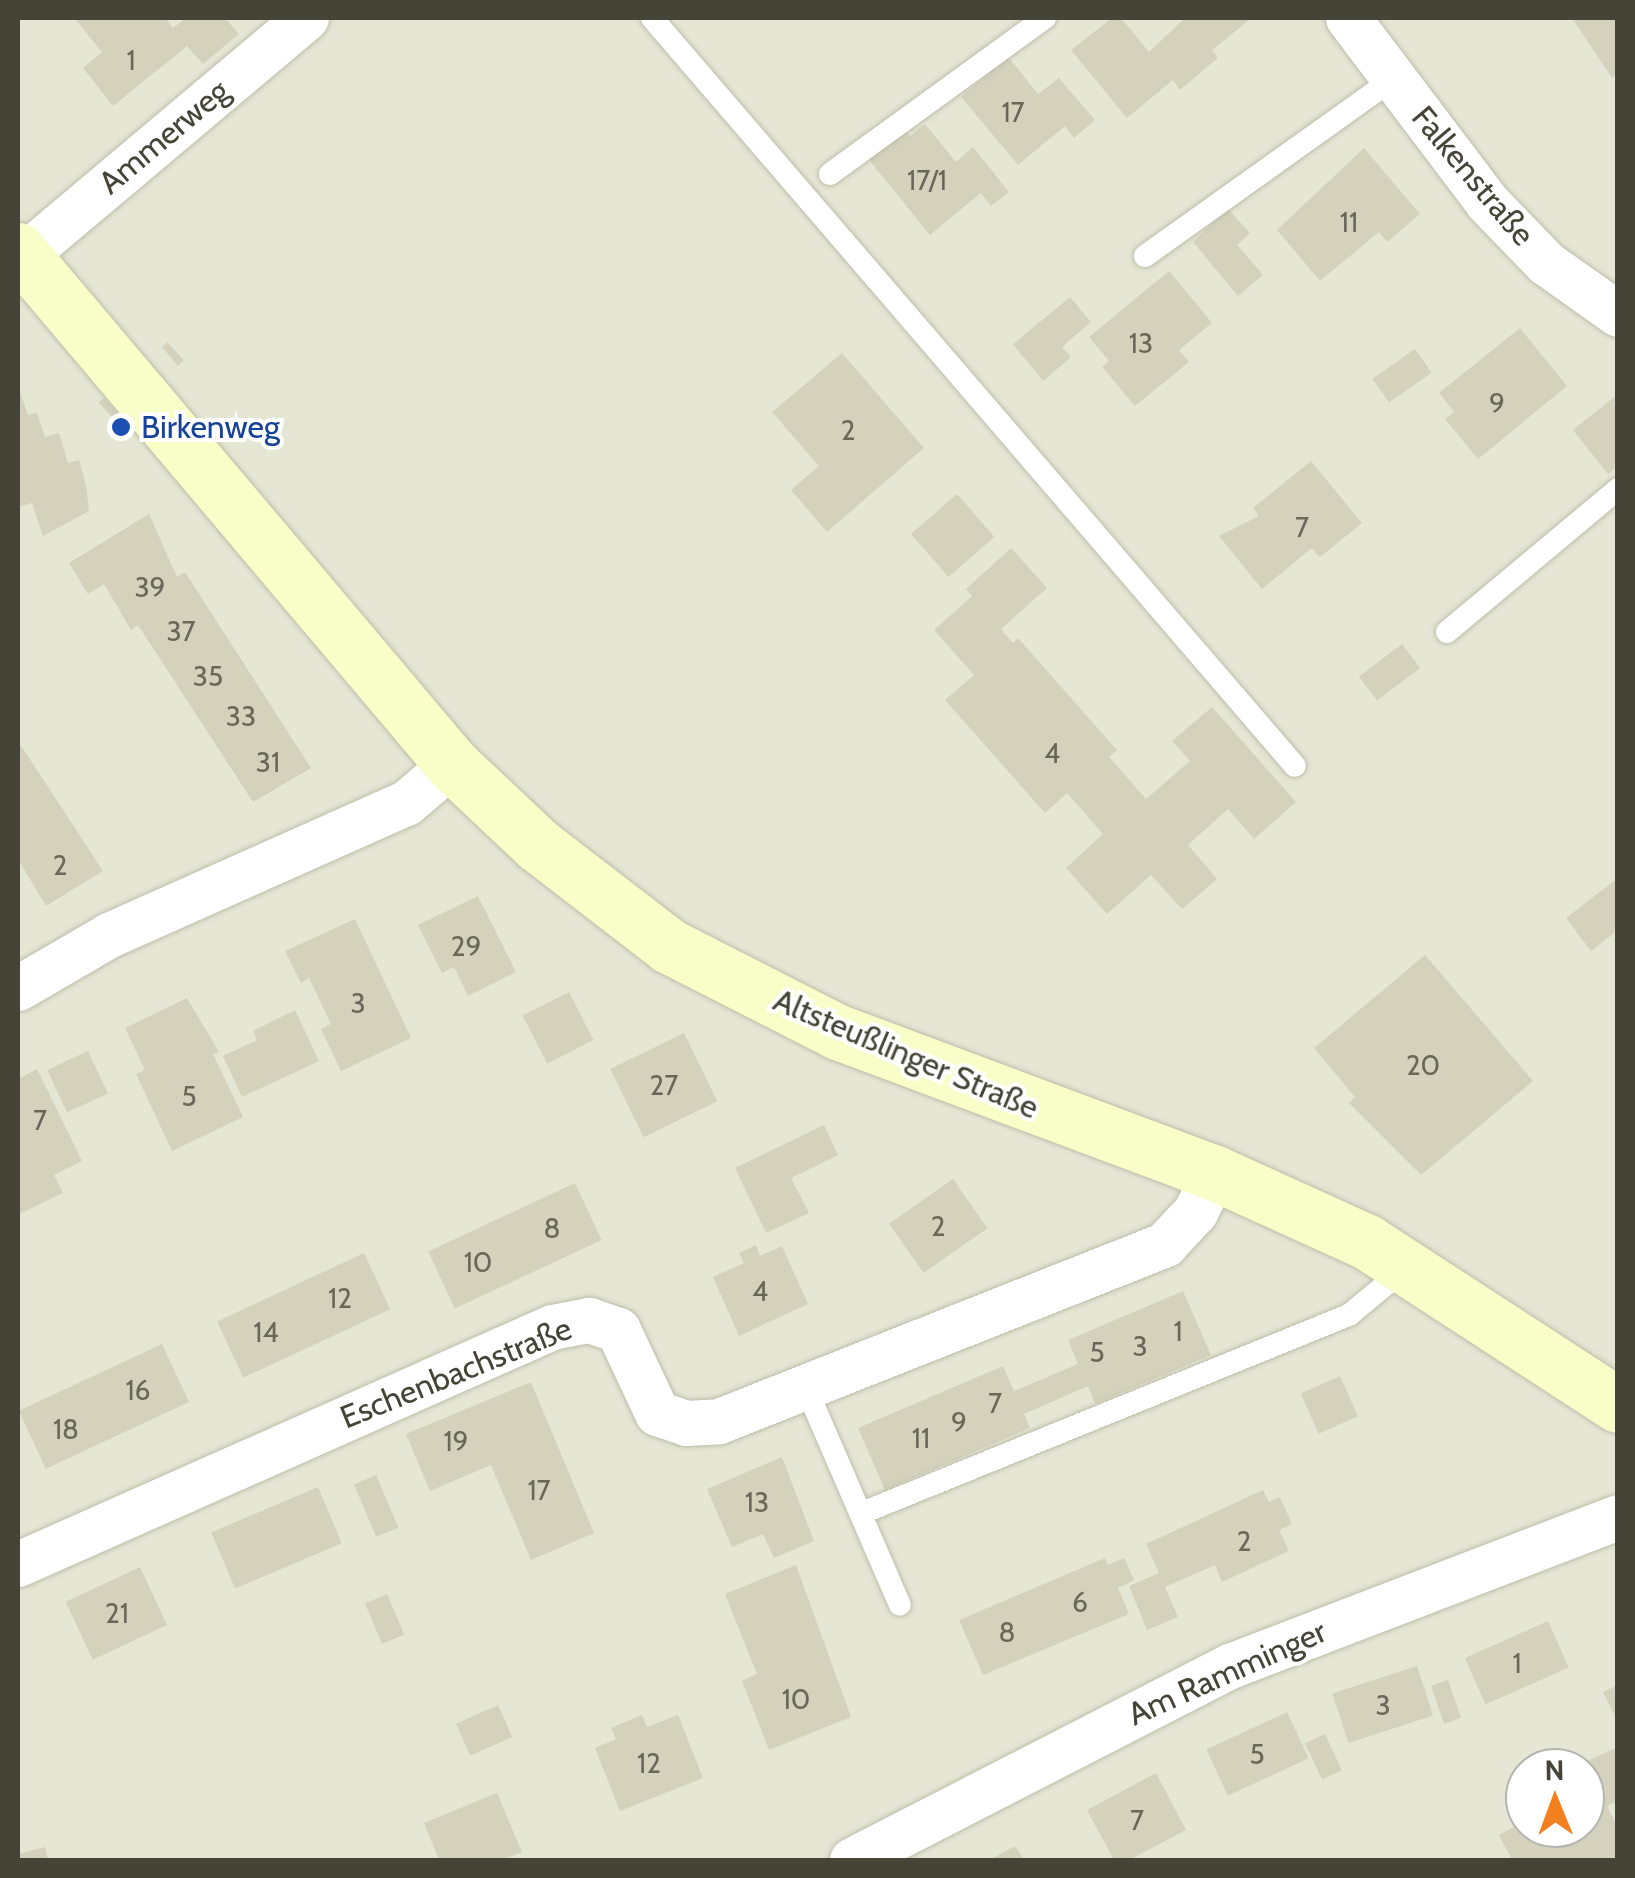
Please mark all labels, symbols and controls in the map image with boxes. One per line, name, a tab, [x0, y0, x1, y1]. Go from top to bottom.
house number: 1	[126, 43, 136, 77]
street label: Ammerweg	[91, 72, 237, 202]
house number: 17	[1001, 95, 1025, 129]
street label: Falkenstraße	[1404, 99, 1542, 253]
house number: 17/1	[907, 163, 947, 197]
house number: 11	[1340, 205, 1358, 239]
house number: 13	[1129, 326, 1153, 360]
house number: 9	[1489, 386, 1505, 420]
place label: Birkenweg	[141, 408, 280, 446]
house number: 2	[841, 413, 855, 447]
marker: Birkenweg	[110, 416, 132, 438]
house number: 7	[1295, 510, 1309, 544]
house number: 39	[134, 570, 166, 604]
house number: 37	[166, 614, 196, 648]
house number: 35	[193, 659, 223, 693]
house number: 33	[226, 699, 256, 733]
house number: 4	[1044, 736, 1060, 770]
house number: 31	[256, 745, 280, 779]
house number: 2	[53, 848, 67, 882]
house number: 29	[451, 929, 481, 963]
street label: Altsteußlinger Straße	[768, 981, 1044, 1127]
house number: 3	[350, 986, 366, 1020]
house number: 20	[1406, 1048, 1440, 1082]
house number: 27	[650, 1068, 678, 1102]
house number: 5	[181, 1079, 197, 1113]
house number: 7	[33, 1103, 47, 1137]
house number: 2	[931, 1209, 945, 1243]
house number: 8	[544, 1211, 560, 1245]
house number: 10	[464, 1245, 492, 1279]
house number: 4	[752, 1274, 768, 1308]
house number: 12	[328, 1281, 352, 1315]
street label: Eschenbachstraße	[335, 1309, 577, 1437]
house number: 1	[1173, 1314, 1183, 1348]
house number: 14	[253, 1315, 279, 1349]
house number: 3	[1132, 1329, 1148, 1363]
house number: 5	[1089, 1335, 1105, 1369]
house number: 16	[125, 1373, 151, 1407]
house number: 7	[988, 1386, 1002, 1420]
house number: 9	[951, 1405, 967, 1439]
house number: 18	[53, 1412, 79, 1446]
house number: 11	[912, 1421, 930, 1455]
house number: 19	[443, 1424, 469, 1458]
house number: 17	[527, 1473, 551, 1507]
house number: 13	[745, 1485, 769, 1519]
house number: 2	[1237, 1524, 1251, 1558]
house number: 6	[1072, 1585, 1088, 1619]
house number: 21	[105, 1596, 129, 1630]
street label: Am Ramminger	[1122, 1612, 1332, 1734]
house number: 8	[999, 1615, 1015, 1649]
house number: 1	[1512, 1646, 1522, 1680]
house number: 10	[782, 1682, 810, 1716]
house number: 3	[1375, 1688, 1391, 1722]
house number: 5	[1249, 1737, 1265, 1771]
house number: 12	[637, 1746, 661, 1780]
north arrow	[1505, 1748, 1605, 1848]
text: N	[1544, 1753, 1565, 1787]
house number: 7	[1130, 1803, 1144, 1837]

